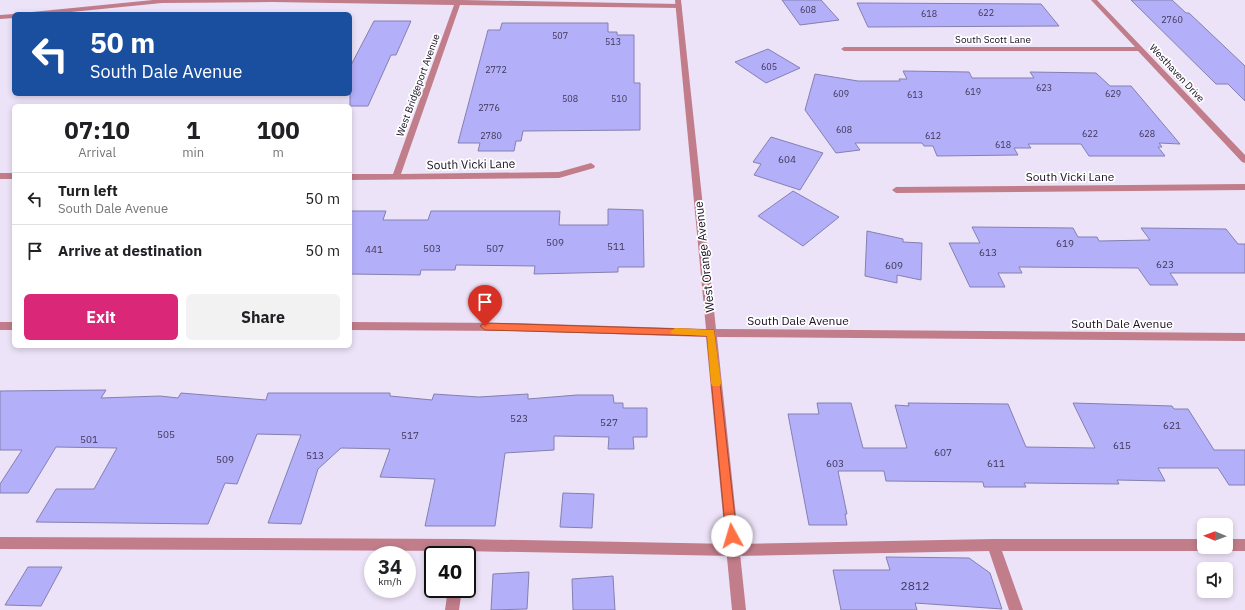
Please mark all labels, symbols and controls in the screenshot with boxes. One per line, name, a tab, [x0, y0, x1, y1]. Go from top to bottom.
house number: 608	[800, 4, 816, 15]
house number: 622	[978, 7, 994, 18]
house number: 618	[921, 8, 937, 19]
house number: 2760	[1161, 14, 1183, 25]
text: 50 m	[90, 24, 155, 61]
icon: left	[24, 28, 76, 80]
house number: 507	[552, 30, 568, 41]
street label: West Bridgeport Avenue	[393, 31, 443, 138]
street label: South Scott Lane	[955, 33, 1031, 46]
house number: 513	[605, 36, 621, 47]
street label: Westhaven Drive	[1147, 41, 1208, 105]
text: South Dale Avenue	[90, 60, 242, 83]
house number: 605	[761, 61, 777, 72]
house number: 2772	[485, 64, 507, 75]
house number: 623	[1036, 82, 1052, 93]
house number: 619	[965, 86, 981, 97]
house number: 609	[833, 88, 849, 99]
house number: 629	[1105, 88, 1121, 99]
house number: 613	[907, 89, 923, 100]
house number: 508	[562, 93, 578, 104]
house number: 510	[611, 93, 627, 104]
house number: 2776	[478, 102, 500, 113]
text: 07:10	[64, 114, 130, 146]
text: 1	[186, 114, 200, 146]
text: 100	[256, 114, 300, 146]
house number: 608	[836, 124, 852, 135]
house number: 622	[1082, 128, 1098, 139]
house number: 628	[1139, 128, 1155, 139]
house number: 2780	[480, 130, 502, 141]
house number: 612	[925, 130, 941, 141]
house number: 618	[995, 139, 1011, 150]
text: Arrival	[78, 144, 116, 161]
text: min	[182, 144, 204, 161]
text: m	[272, 144, 284, 161]
house number: 604	[778, 153, 796, 166]
street label: South Vicki Lane	[427, 156, 516, 172]
street label: South Vicki Lane	[1026, 169, 1115, 184]
text: Turn left	[58, 181, 118, 200]
icon: left	[24, 188, 46, 210]
text: 50 m	[305, 189, 340, 208]
text: South Dale Avenue	[58, 200, 168, 217]
street label: West Orange Avenue	[691, 200, 717, 313]
house number: 509	[546, 236, 564, 249]
house number: 619	[1056, 237, 1074, 250]
icon: arrive	[24, 240, 46, 262]
house number: 511	[607, 240, 625, 253]
text: Arrive at destination	[58, 241, 202, 260]
text: 50 m	[305, 241, 340, 260]
house number: 503	[423, 242, 441, 255]
house number: 507	[486, 242, 504, 255]
house number: 441	[365, 243, 383, 256]
house number: 613	[979, 246, 997, 259]
house number: 623	[1156, 258, 1174, 271]
house number: 609	[885, 259, 903, 272]
pin	[468, 285, 502, 326]
icon: arrive	[474, 291, 496, 313]
button: Exit	[24, 294, 178, 340]
button: Share	[186, 294, 340, 340]
street label: South Dale Avenue	[747, 313, 849, 328]
street label: South Dale Avenue	[1071, 316, 1173, 331]
house number: 523	[510, 412, 528, 425]
house number: 527	[600, 416, 618, 429]
house number: 621	[1163, 419, 1181, 432]
house number: 505	[157, 428, 175, 441]
house number: 517	[401, 429, 419, 442]
house number: 501	[80, 433, 98, 446]
house number: 615	[1113, 439, 1131, 452]
house number: 607	[934, 446, 952, 459]
house number: 513	[306, 449, 324, 462]
house number: 509	[216, 453, 234, 466]
house number: 603	[826, 457, 844, 470]
house number: 611	[987, 457, 1005, 470]
position arrow	[711, 515, 753, 557]
north arrow	[1197, 518, 1233, 554]
map controls	[1197, 518, 1233, 598]
speed limit sign: 40	[424, 546, 476, 598]
text: 34	[378, 553, 402, 580]
button: sound	[1197, 562, 1233, 598]
text: km/h	[378, 575, 402, 588]
house number: 2812	[901, 578, 929, 593]

